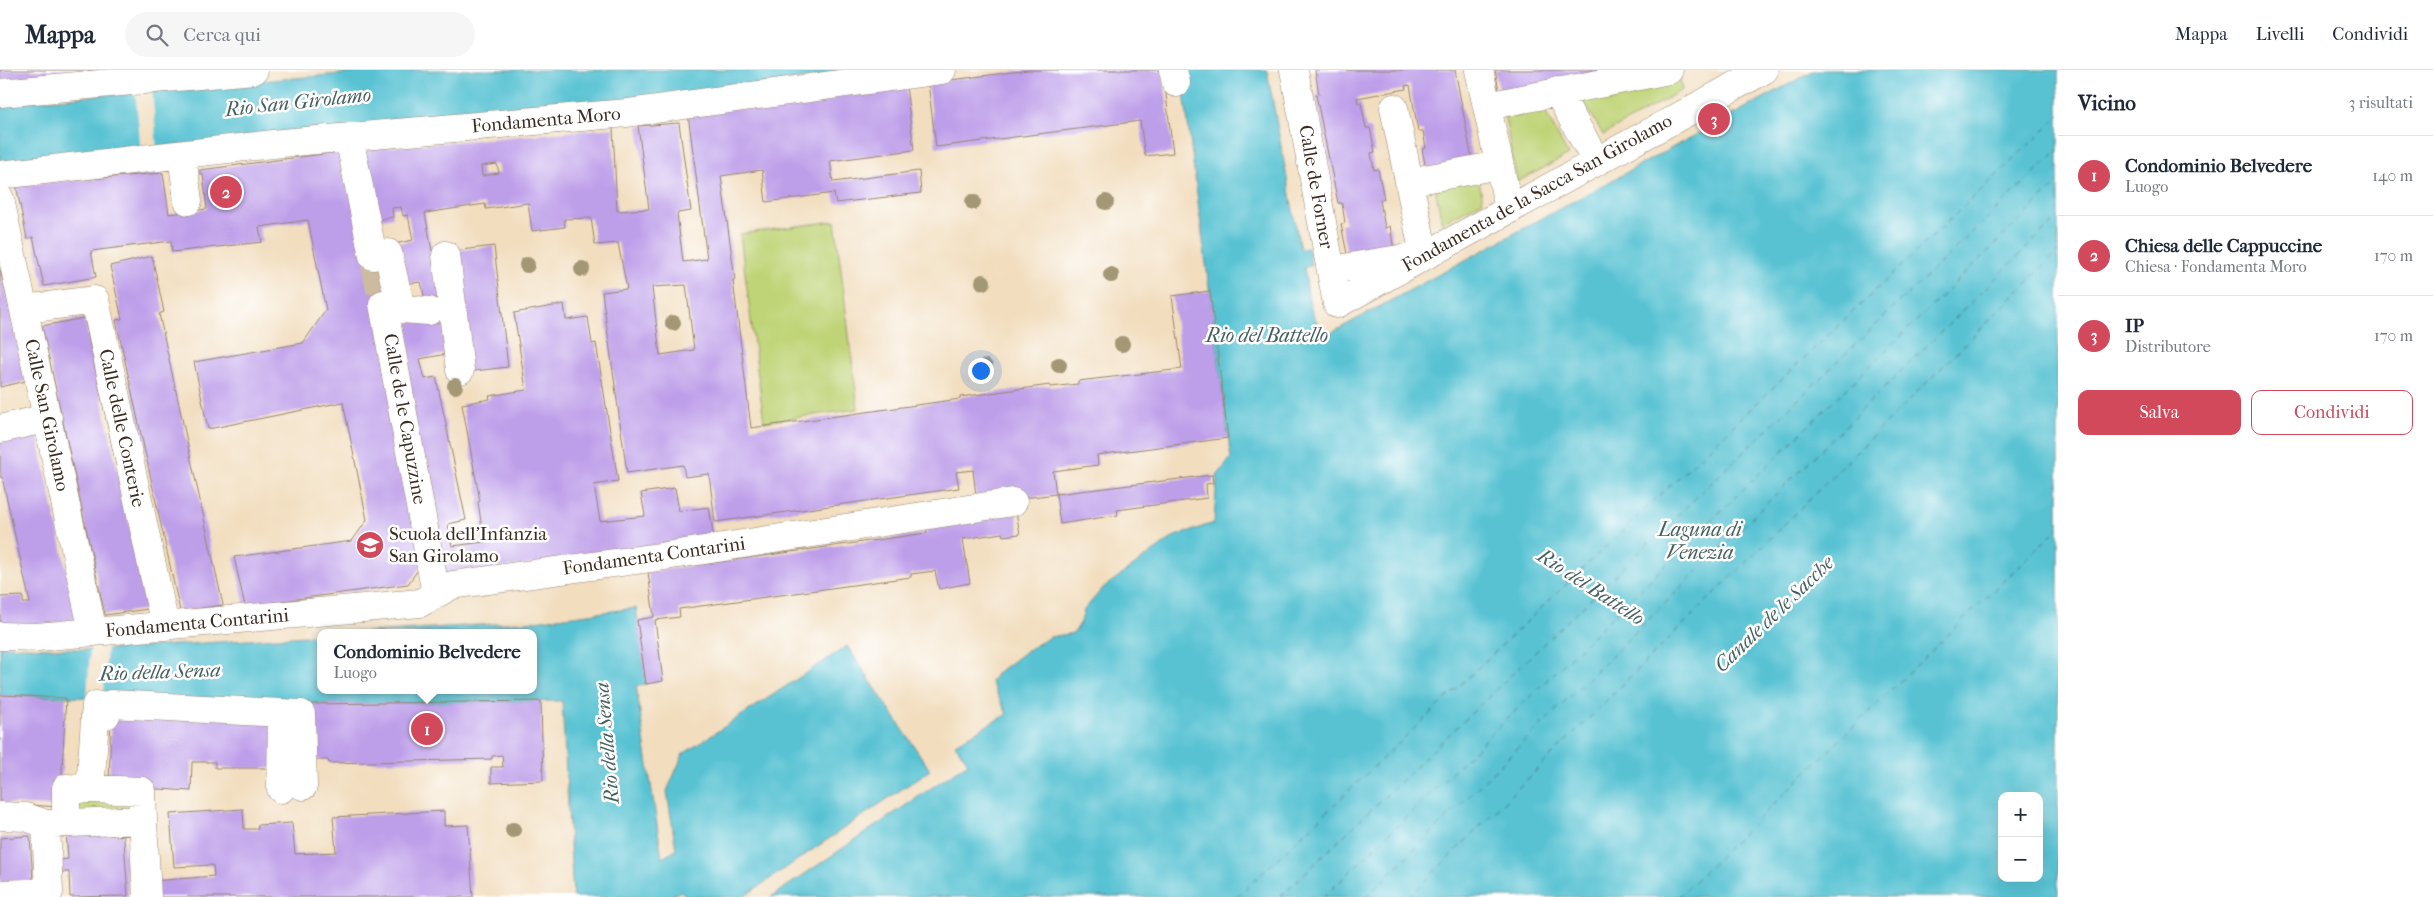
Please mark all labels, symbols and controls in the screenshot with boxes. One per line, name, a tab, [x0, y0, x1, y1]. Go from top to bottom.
search box	[125, 12, 475, 57]
text: Mappa	[25, 21, 95, 49]
icon: search	[143, 21, 171, 49]
text: Cerca qui	[183, 24, 261, 46]
text: Mappa	[2175, 24, 2228, 45]
text: Livelli	[2256, 24, 2304, 45]
text: Condividi	[2332, 24, 2408, 45]
water label: Rio San Girolamo	[222, 83, 372, 121]
text: Vicino	[2078, 91, 2136, 115]
text: 3 risultati	[2349, 93, 2413, 112]
pin: 3	[1698, 100, 1730, 138]
street label: Fondamenta Moro	[471, 102, 622, 137]
street label: Fondamenta de la Sacca San Girolamo	[1398, 109, 1676, 277]
street label: Calle de Forner	[1294, 123, 1338, 252]
text: Condominio Belvedere	[2125, 155, 2312, 177]
text: 1	[2091, 166, 2097, 185]
text: 140 m	[2372, 166, 2413, 185]
pin: 2	[210, 173, 242, 211]
text: Luogo	[2125, 177, 2168, 196]
text: Chiesa delle Cappuccine	[2125, 235, 2322, 257]
text: 2	[2090, 246, 2098, 265]
text: 170 m	[2374, 246, 2413, 265]
text: Chiesa · Fondamenta Moro	[2125, 257, 2307, 276]
text: IP	[2125, 315, 2144, 337]
water label: Rio del Battello	[1204, 324, 1328, 347]
text: 3	[2091, 326, 2097, 345]
text: 170 m	[2374, 326, 2413, 345]
street label: Calle de le Capuzzine	[379, 332, 431, 506]
street label: Calle San Girolamo	[20, 337, 74, 493]
text: Distributore	[2125, 337, 2211, 356]
street label: Calle delle Conterie	[94, 347, 150, 509]
your location	[968, 358, 994, 384]
button: Salva	[2078, 390, 2241, 435]
button: Condividi	[2251, 390, 2413, 435]
water label: Laguna di Venezia	[1656, 518, 1743, 564]
place label: Scuola dell'Infanzia San Girolamo	[389, 523, 547, 567]
school or university icon: Scuola dell'Infanzia San Girolamo	[355, 530, 385, 560]
street label: Fondamenta Contarini	[561, 532, 747, 580]
water label: Rio del Battello	[1532, 543, 1649, 630]
water label: Canale de le Sacche	[1710, 551, 1839, 677]
street label: Fondamenta Contarini	[104, 604, 290, 642]
popup	[317, 629, 537, 694]
text: Condominio Belvedere	[333, 641, 521, 663]
water label: Rio della Sensa	[97, 658, 221, 686]
text: Luogo	[333, 663, 377, 682]
water label: Rio della Sensa	[590, 681, 624, 807]
pin: 1	[411, 710, 443, 748]
map controls	[1998, 792, 2043, 882]
button: +	[1998, 792, 2043, 837]
button: −	[1998, 837, 2043, 882]

